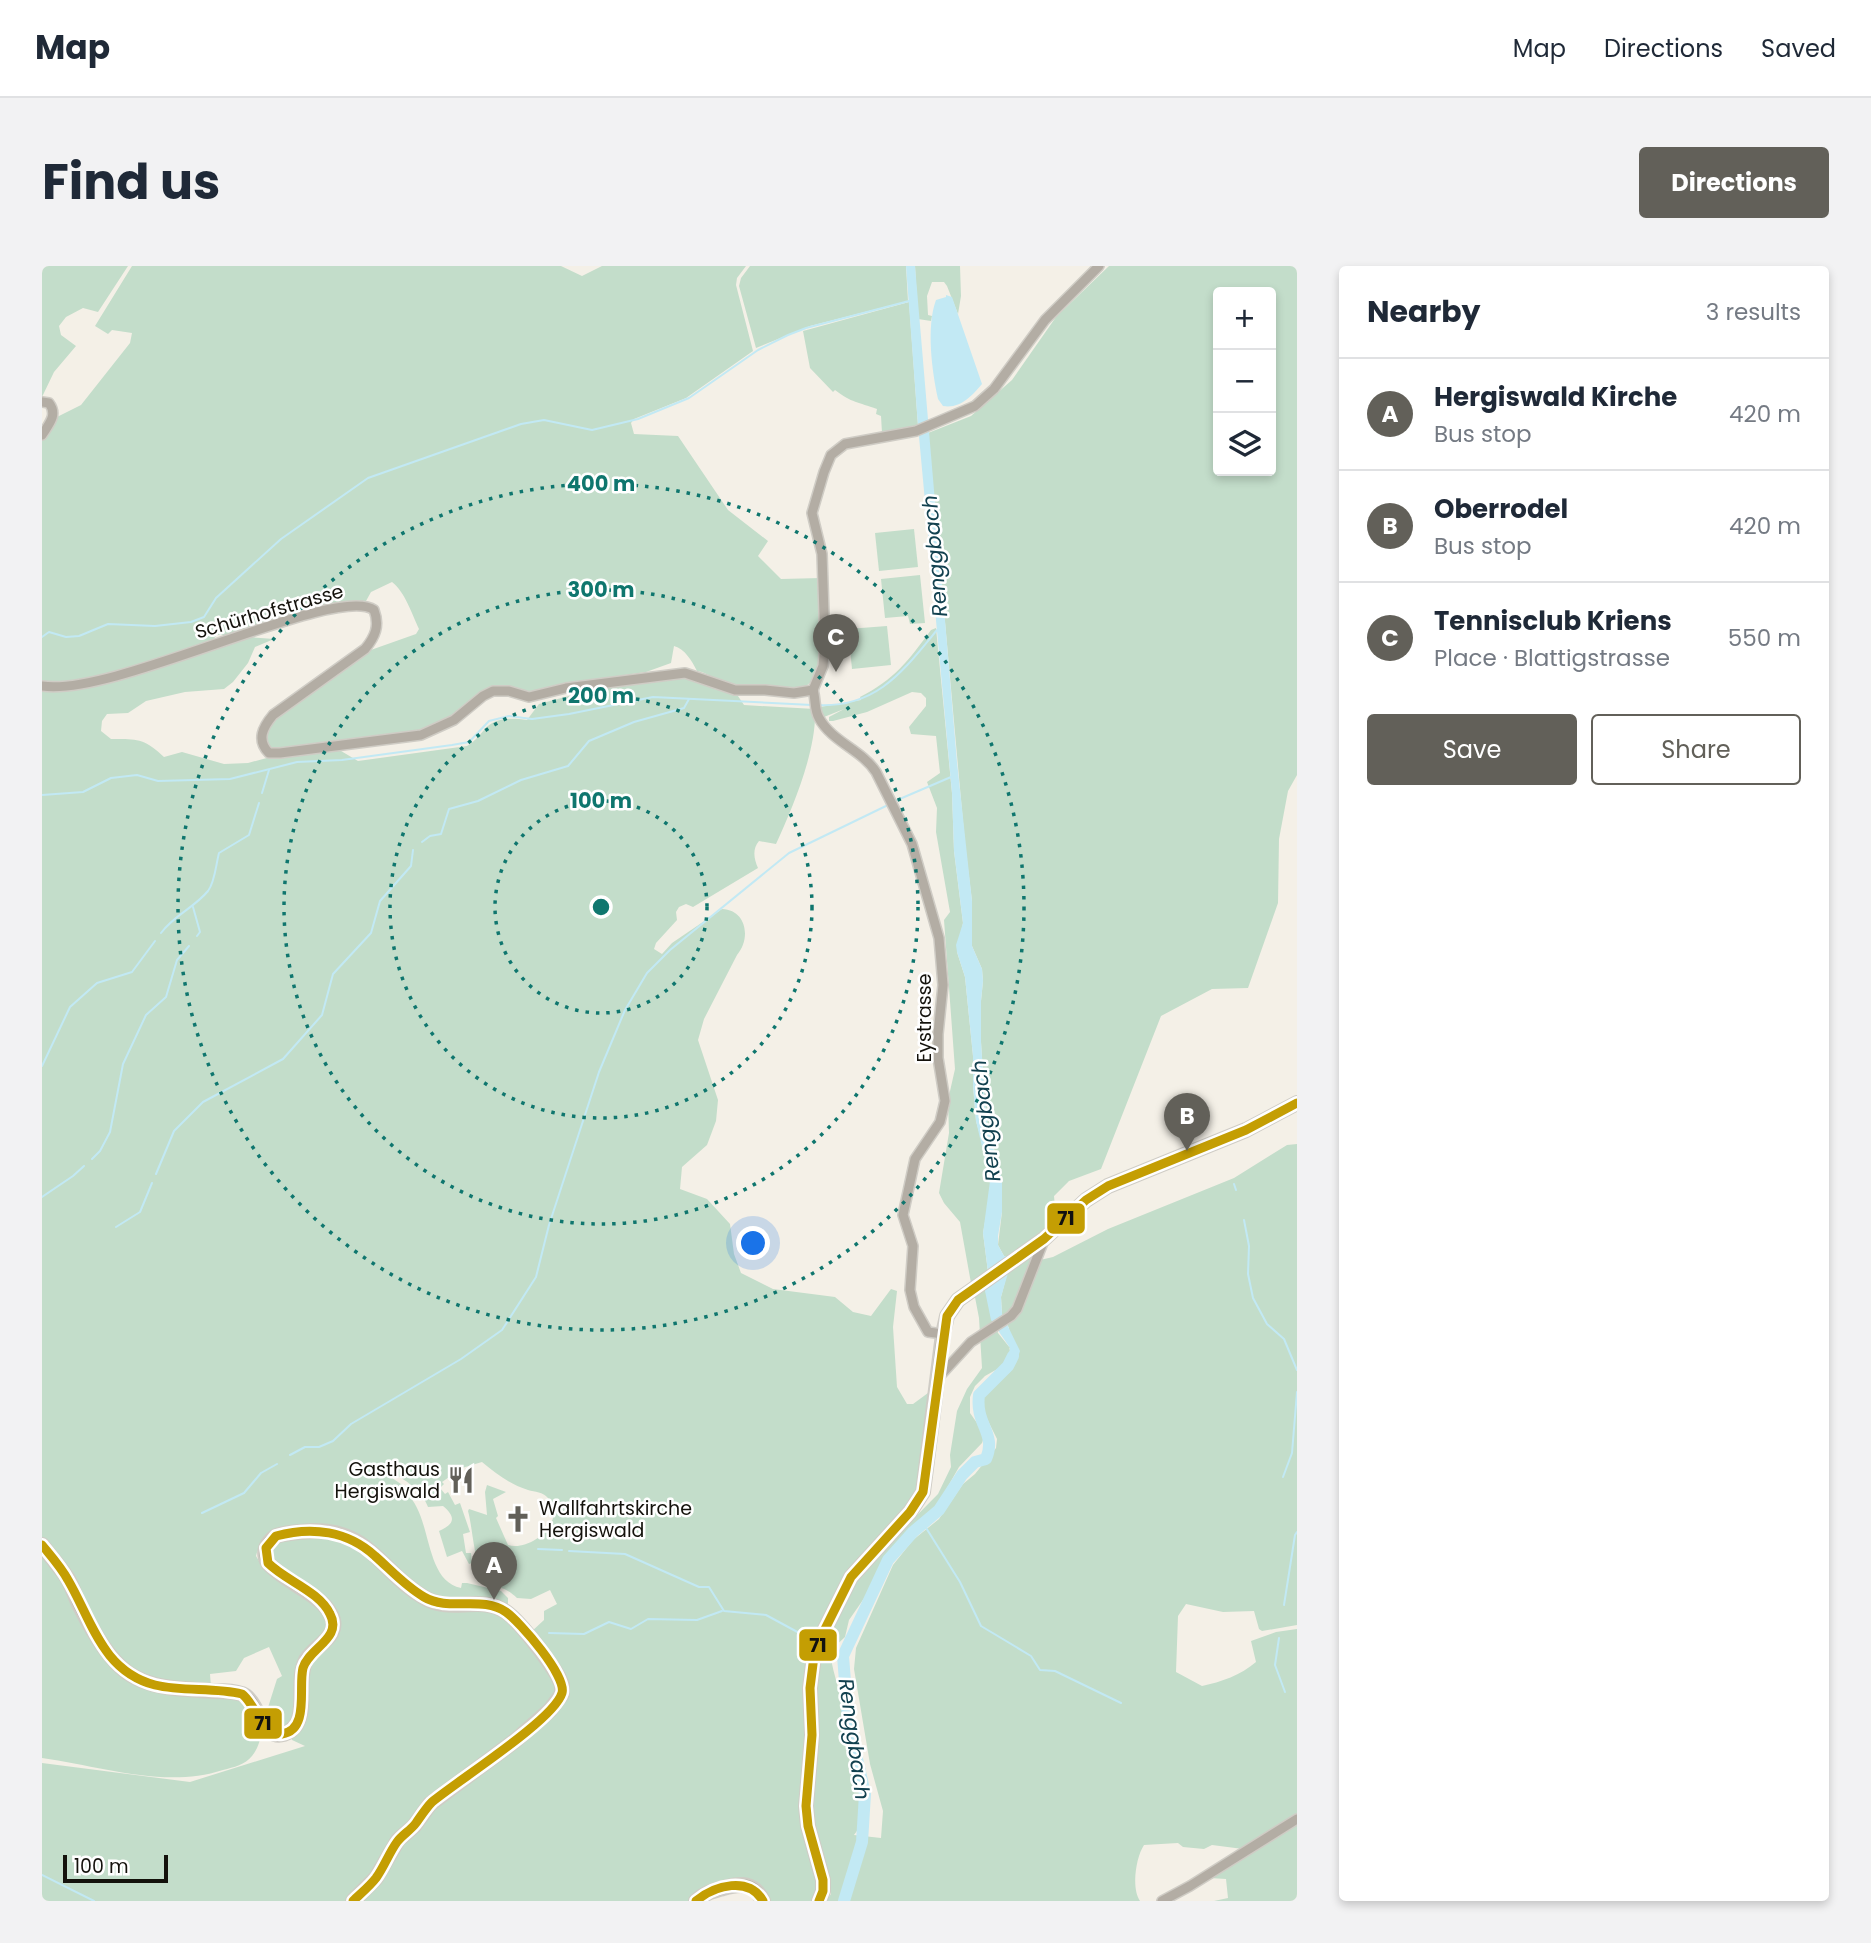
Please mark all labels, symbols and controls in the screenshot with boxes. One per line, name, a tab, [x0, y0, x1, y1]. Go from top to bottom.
text: Map	[35, 24, 110, 71]
text: Map	[1513, 32, 1566, 65]
text: Directions	[1604, 32, 1723, 65]
text: Saved	[1761, 32, 1836, 65]
button: Directions	[1639, 147, 1829, 218]
text: Find us	[42, 148, 220, 216]
map controls	[1213, 287, 1276, 476]
button: +	[1213, 287, 1276, 350]
text: Nearby	[1367, 290, 1481, 333]
text: 3 results	[1706, 296, 1801, 328]
button: −	[1213, 350, 1276, 413]
text: Hergiswald Kirche	[1434, 379, 1677, 415]
text: A	[1382, 398, 1398, 430]
text: 420 m	[1729, 398, 1801, 430]
button: layers	[1213, 413, 1276, 476]
text: Bus stop	[1434, 418, 1532, 450]
text: 400 m	[567, 469, 635, 498]
text: Oberrodel	[1434, 491, 1568, 527]
water label: Renggbach	[915, 494, 954, 618]
text: B	[1382, 510, 1398, 542]
text: 420 m	[1729, 510, 1801, 542]
text: Bus stop	[1434, 530, 1532, 562]
text: 300 m	[568, 575, 634, 604]
street label: Schürhofstrasse	[192, 577, 346, 646]
text: Tennisclub Kriens	[1434, 603, 1672, 639]
pin: C	[813, 614, 859, 672]
text: C	[1381, 622, 1399, 654]
text: 550 m	[1728, 622, 1801, 654]
text: Place · Blattigstrasse	[1434, 642, 1670, 674]
text: 200 m	[568, 681, 634, 710]
button: Save	[1367, 714, 1577, 785]
button: Share	[1591, 714, 1801, 785]
text: 100 m	[570, 786, 632, 815]
centre of rings	[589, 895, 613, 919]
street label: Eystrasse	[911, 974, 938, 1062]
water label: Renggbach	[964, 1059, 1007, 1183]
pin: B	[1164, 1093, 1210, 1151]
line badge: 71	[1046, 1202, 1086, 1235]
text: 71	[1057, 1205, 1075, 1232]
your location	[736, 1226, 770, 1260]
place label: Gasthaus Hergiswald	[335, 1456, 440, 1505]
restaurant icon: Gasthaus Hergiswald	[446, 1465, 476, 1495]
place label: Wallfahrtskirche Hergiswald	[539, 1495, 692, 1544]
church icon: Wallfahrtskirche Hergiswald	[503, 1504, 533, 1534]
pin: A	[471, 1542, 517, 1600]
line badge: 71	[798, 1628, 838, 1662]
text: 71	[809, 1632, 827, 1659]
water label: Renggbach	[832, 1676, 877, 1801]
line badge: 71	[243, 1707, 283, 1740]
text: 71	[254, 1710, 272, 1737]
scale bar	[63, 1852, 168, 1884]
text: 100 m	[74, 1853, 129, 1880]

